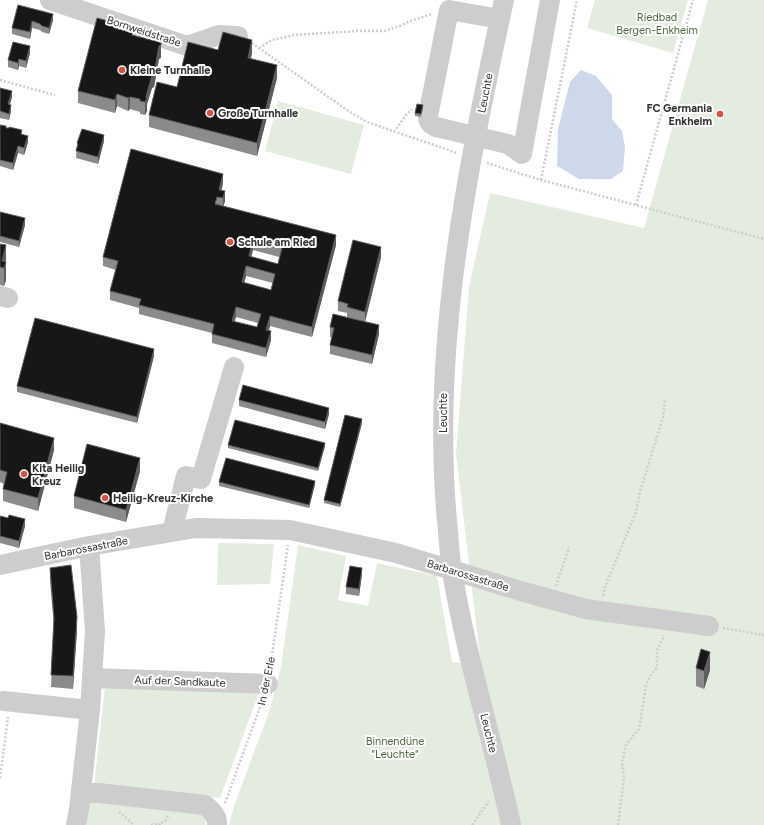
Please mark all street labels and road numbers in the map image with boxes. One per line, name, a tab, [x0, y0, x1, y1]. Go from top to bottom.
street label: Bornweidstraße	[105, 13, 183, 50]
street label: Leuchte	[475, 72, 496, 114]
street label: Leuchte	[437, 393, 450, 433]
street label: Barbarossastraße	[43, 534, 129, 563]
street label: Barbarossastraße	[425, 557, 510, 594]
street label: In der Erle	[255, 656, 278, 707]
street label: Auf der Sandkaute	[134, 673, 226, 690]
street label: Leuchte	[477, 712, 500, 754]

